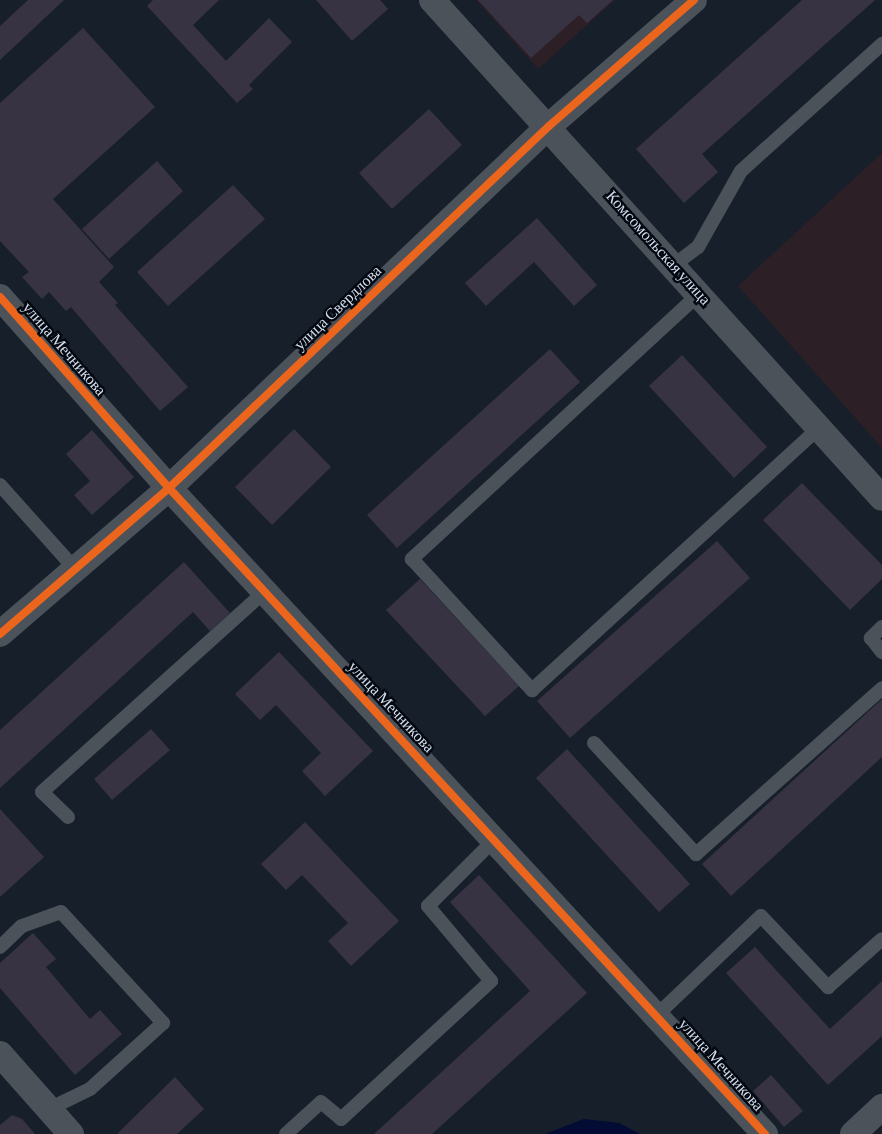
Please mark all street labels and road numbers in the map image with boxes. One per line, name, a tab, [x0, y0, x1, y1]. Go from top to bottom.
street label: Комсомольская улица	[602, 187, 714, 309]
street label: улица Свердлова	[290, 261, 386, 355]
street label: улица Мечникова	[18, 298, 110, 400]
street label: улица Мечникова	[344, 657, 438, 757]
street label: улица Мечникова	[674, 1015, 768, 1115]

